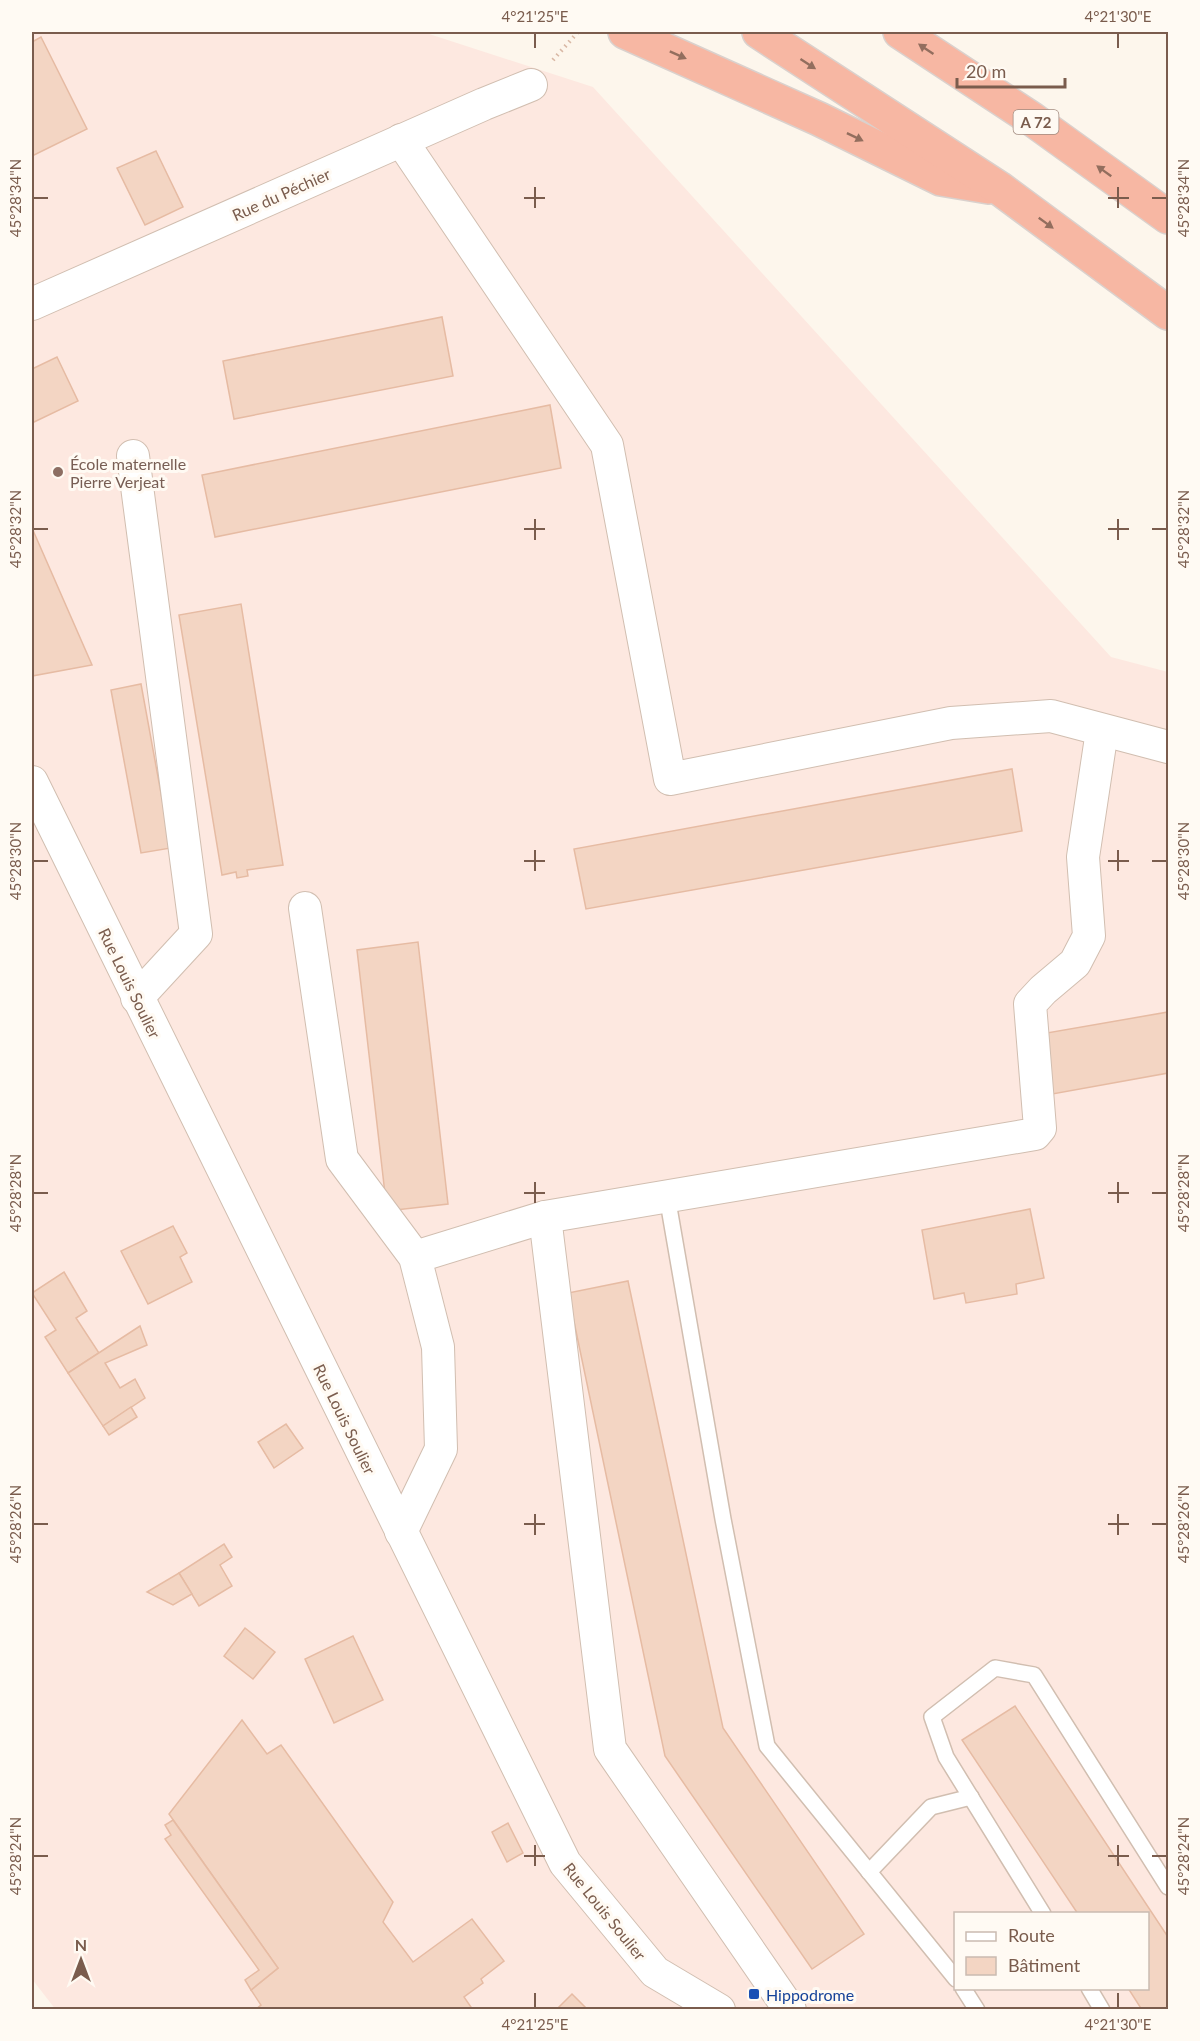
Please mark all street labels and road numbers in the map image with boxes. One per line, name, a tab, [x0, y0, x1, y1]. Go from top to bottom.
road number: A 72	[1014, 110, 1058, 134]
street label: Rue du Péchier	[229, 164, 333, 224]
street label: Rue Louis Soulier	[95, 925, 165, 1041]
street label: Rue Louis Soulier	[310, 1361, 380, 1477]
street label: Rue Louis Soulier	[560, 1858, 650, 1964]

